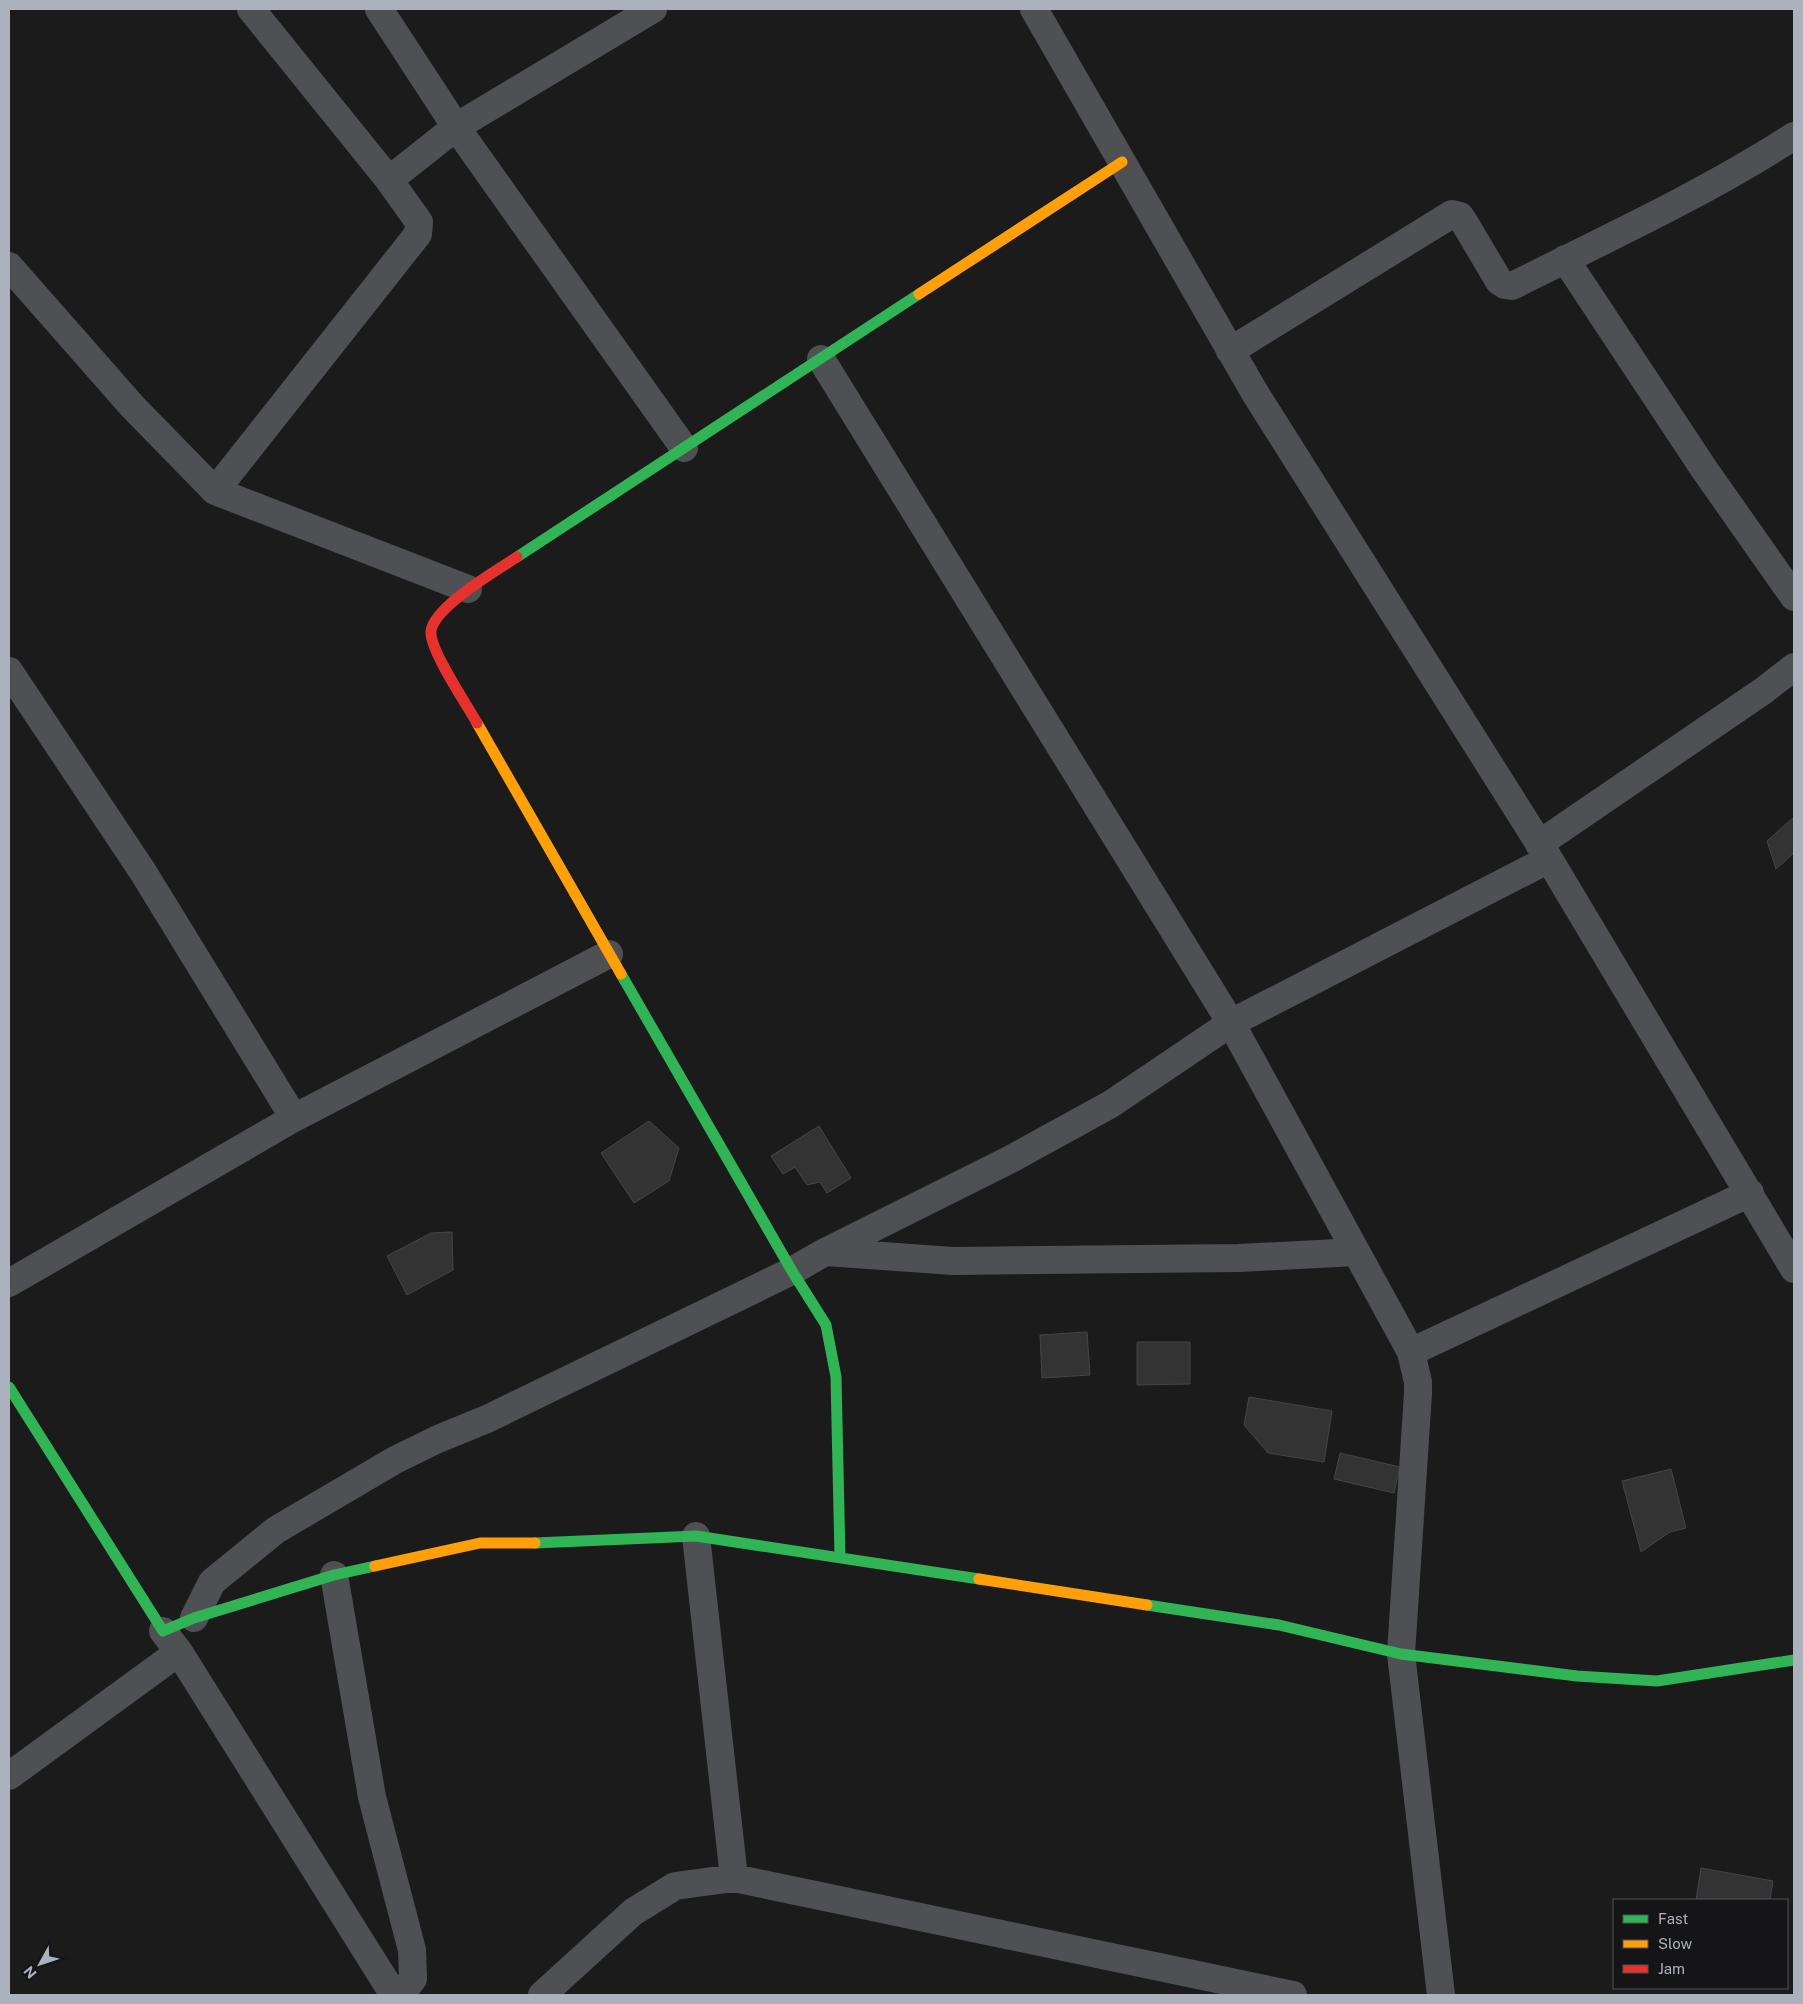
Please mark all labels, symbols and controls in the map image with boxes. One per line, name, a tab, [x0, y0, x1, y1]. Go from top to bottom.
legend	[1613, 1899, 1788, 1989]
text: Fast	[1658, 1910, 1688, 1927]
text: Slow	[1658, 1935, 1693, 1952]
north arrow	[15, 1939, 65, 1989]
text: Jam	[1658, 1960, 1685, 1977]
text: N	[20, 1963, 40, 1982]

